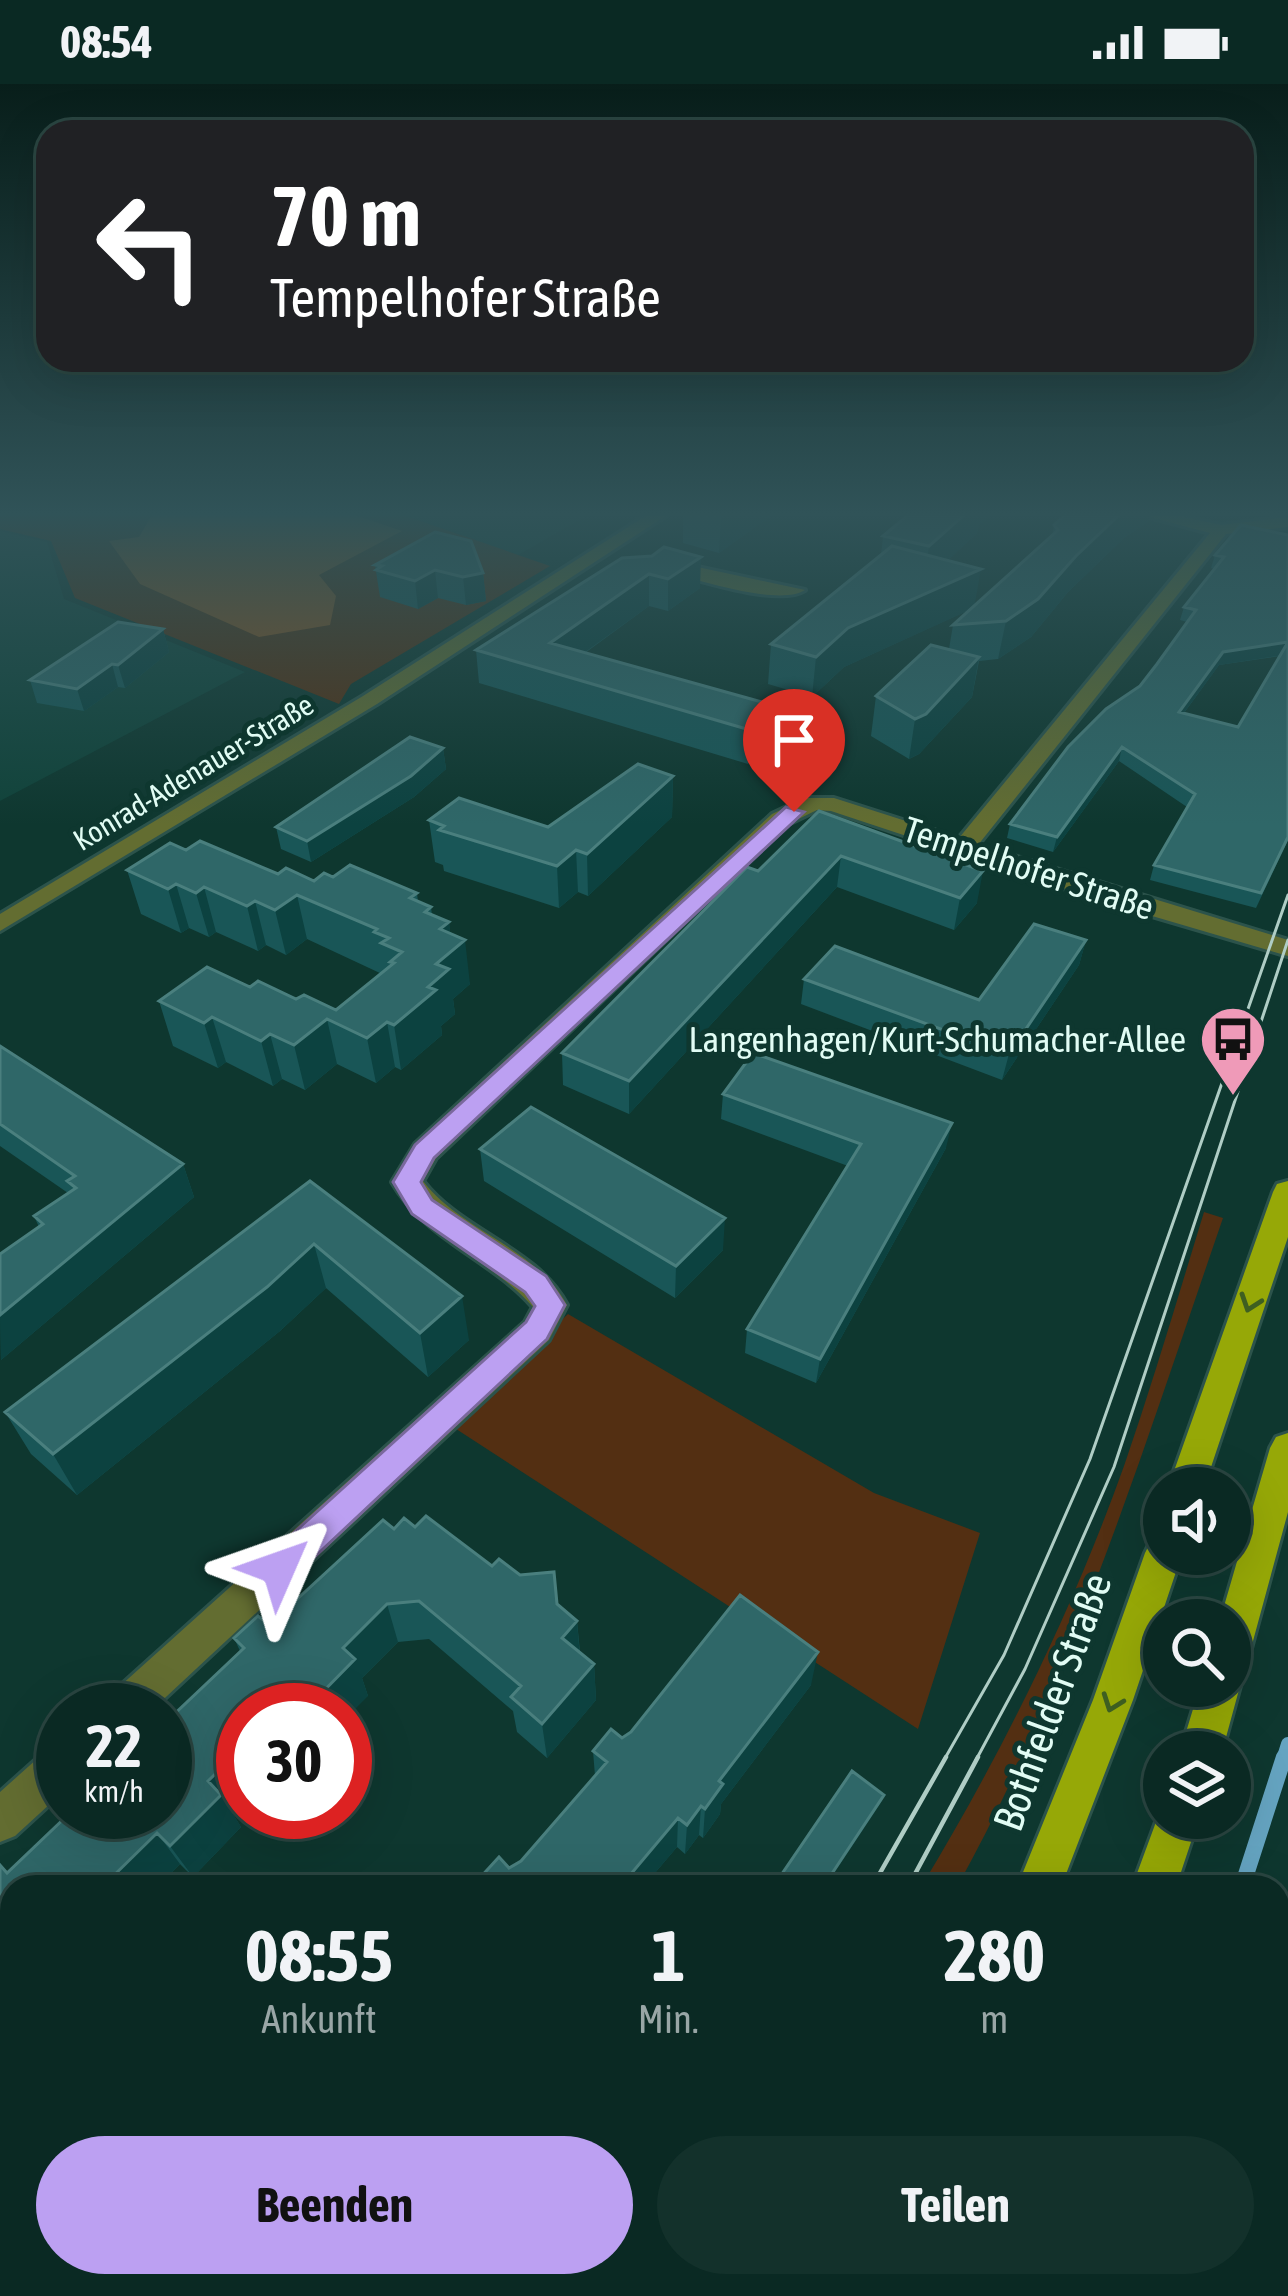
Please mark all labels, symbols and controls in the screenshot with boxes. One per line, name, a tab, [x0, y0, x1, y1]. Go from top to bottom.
text: 08:54	[60, 16, 153, 68]
icon: left	[72, 168, 228, 324]
text: 70 m	[270, 168, 421, 264]
text: Tempelhofer Straße	[270, 267, 661, 328]
street label: Konrad-Adenauer-Straße	[67, 687, 319, 857]
pin	[743, 689, 845, 812]
icon: arrive	[761, 707, 827, 773]
street label: Tempelhofer Straße	[899, 808, 1159, 928]
bus stop icon: Langenhagen/Kurt-Schumacher-Allee	[1198, 1004, 1268, 1098]
place label: Langenhagen/Kurt-Schumacher-Allee	[689, 1018, 1186, 1060]
one-way arrow	[1240, 1291, 1264, 1312]
map controls	[1143, 1467, 1251, 1839]
button: sound	[1143, 1467, 1251, 1575]
position arrow	[216, 1505, 342, 1631]
street label: Bothfelder Straße	[983, 1567, 1121, 1837]
button: search	[1143, 1599, 1251, 1707]
speed limit sign: 30	[216, 1683, 372, 1839]
one-way arrow	[1102, 1692, 1126, 1713]
text: 22	[86, 1711, 142, 1780]
button: layers	[1143, 1731, 1251, 1839]
text: km/h	[84, 1774, 144, 1808]
text: 08:55	[245, 1914, 393, 1996]
text: 1	[651, 1914, 685, 1996]
text: 280	[944, 1914, 1045, 1996]
text: Ankunft	[261, 1997, 376, 2041]
text: Min.	[638, 1997, 699, 2041]
text: m	[980, 1997, 1008, 2041]
button: Beenden	[36, 2136, 633, 2274]
button: Teilen	[657, 2136, 1254, 2274]

